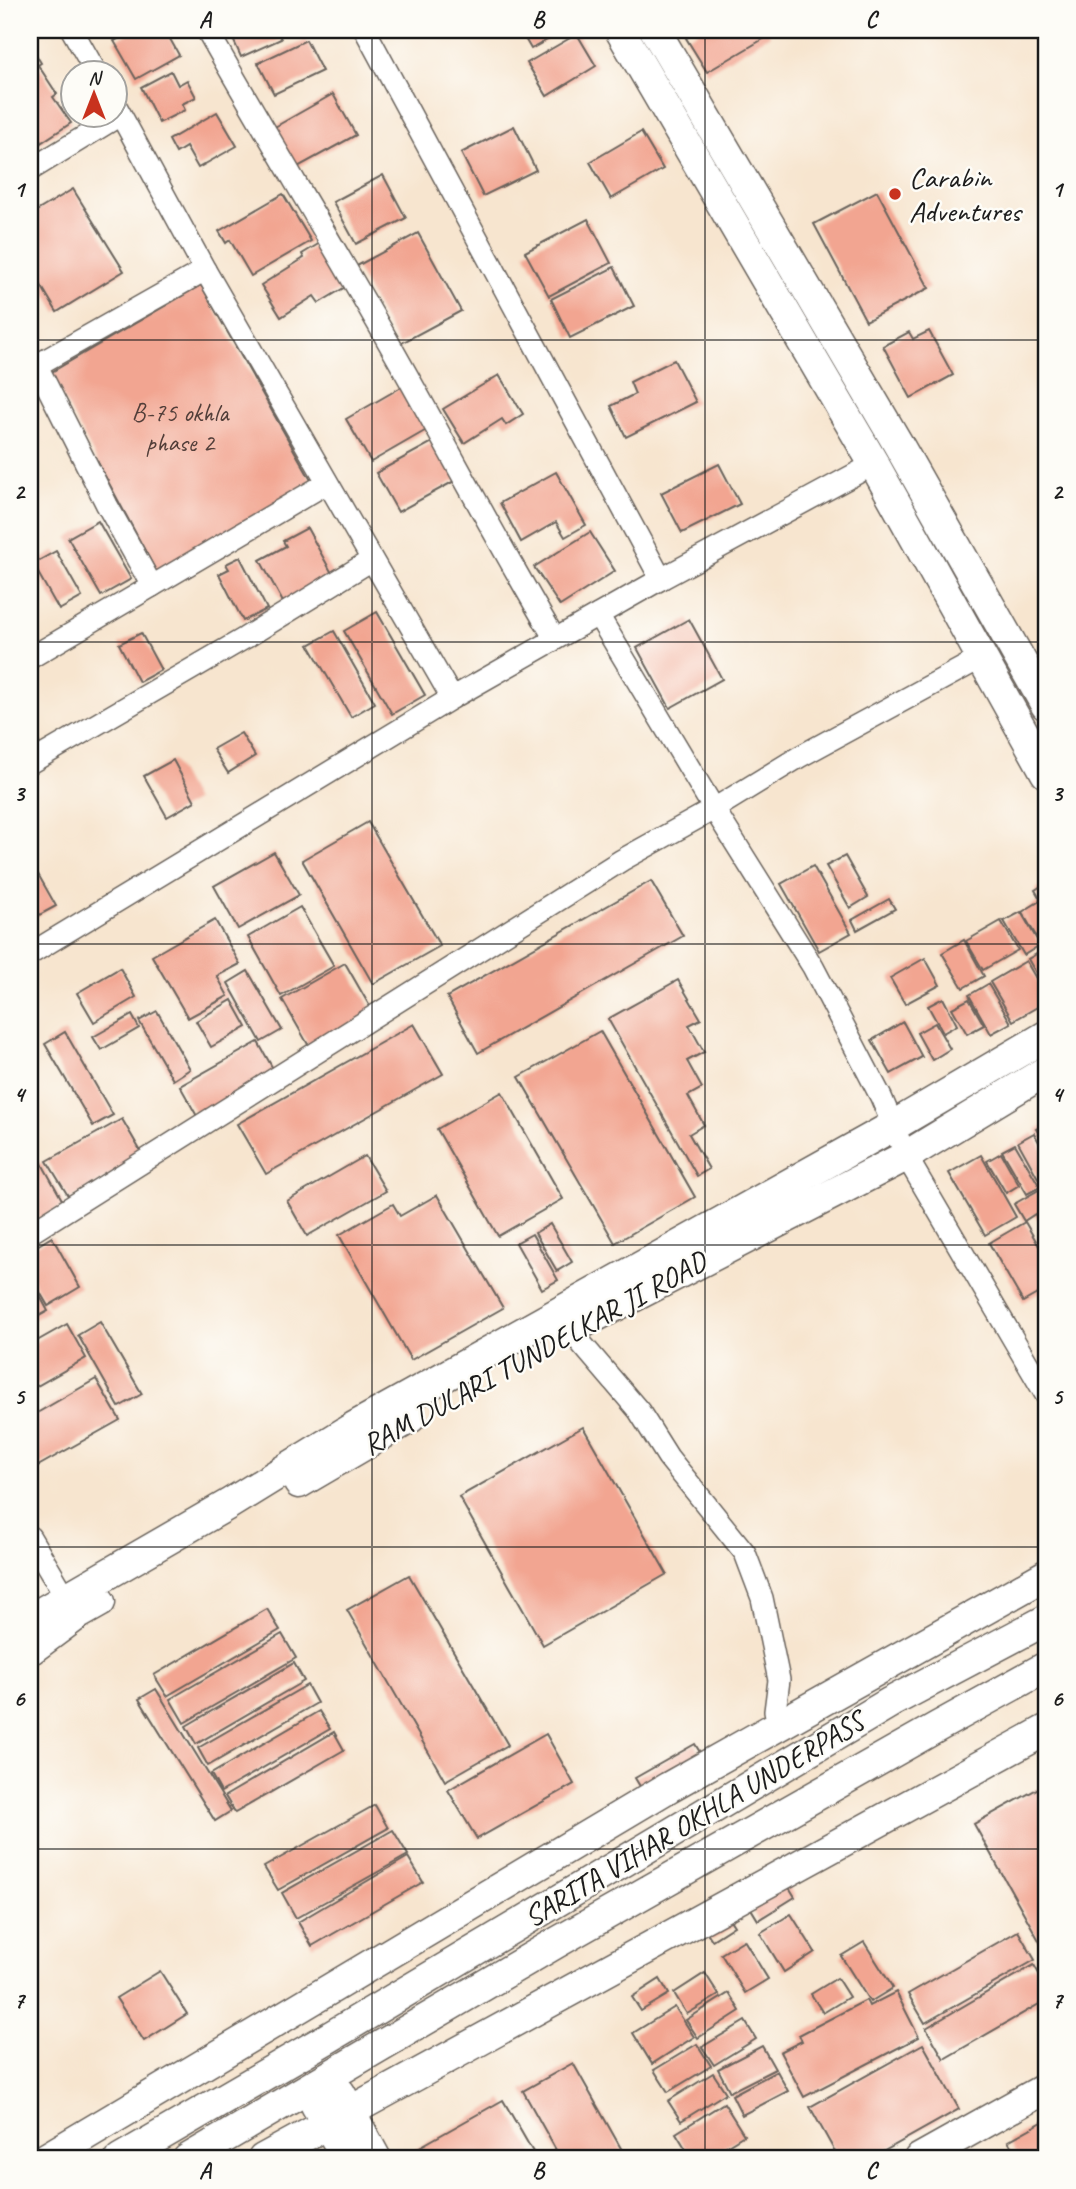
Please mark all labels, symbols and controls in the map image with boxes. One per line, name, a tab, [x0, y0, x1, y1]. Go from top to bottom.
text: A	[199, 5, 213, 34]
text: B	[532, 5, 546, 34]
text: C	[866, 5, 880, 34]
north arrow	[60, 60, 130, 130]
text: N	[88, 66, 103, 90]
place label: Carabin Adventures	[909, 158, 1024, 230]
text: 1	[14, 175, 27, 204]
text: 1	[1052, 175, 1065, 204]
marker: Carabin Adventures	[887, 186, 903, 202]
house number: B-75 okhla phase 2	[132, 396, 230, 459]
text: 2	[14, 477, 27, 506]
text: 2	[1052, 477, 1065, 506]
text: 3	[14, 779, 27, 808]
text: 3	[1052, 779, 1065, 808]
text: 4	[14, 1080, 27, 1109]
text: 4	[1052, 1080, 1065, 1109]
street label: RAM DULARI TUNDELKAR JI ROAD	[355, 1241, 715, 1464]
text: 5	[14, 1382, 26, 1411]
text: 5	[1052, 1382, 1064, 1411]
text: 6	[14, 1684, 27, 1713]
text: 6	[1052, 1684, 1065, 1713]
street label: SARITA VIHAR OKHLA UNDERPASS	[517, 1700, 875, 1936]
text: 7	[14, 1986, 27, 2015]
text: 7	[1052, 1986, 1065, 2015]
text: A	[199, 2156, 213, 2185]
text: B	[532, 2156, 546, 2185]
text: C	[866, 2156, 880, 2185]

